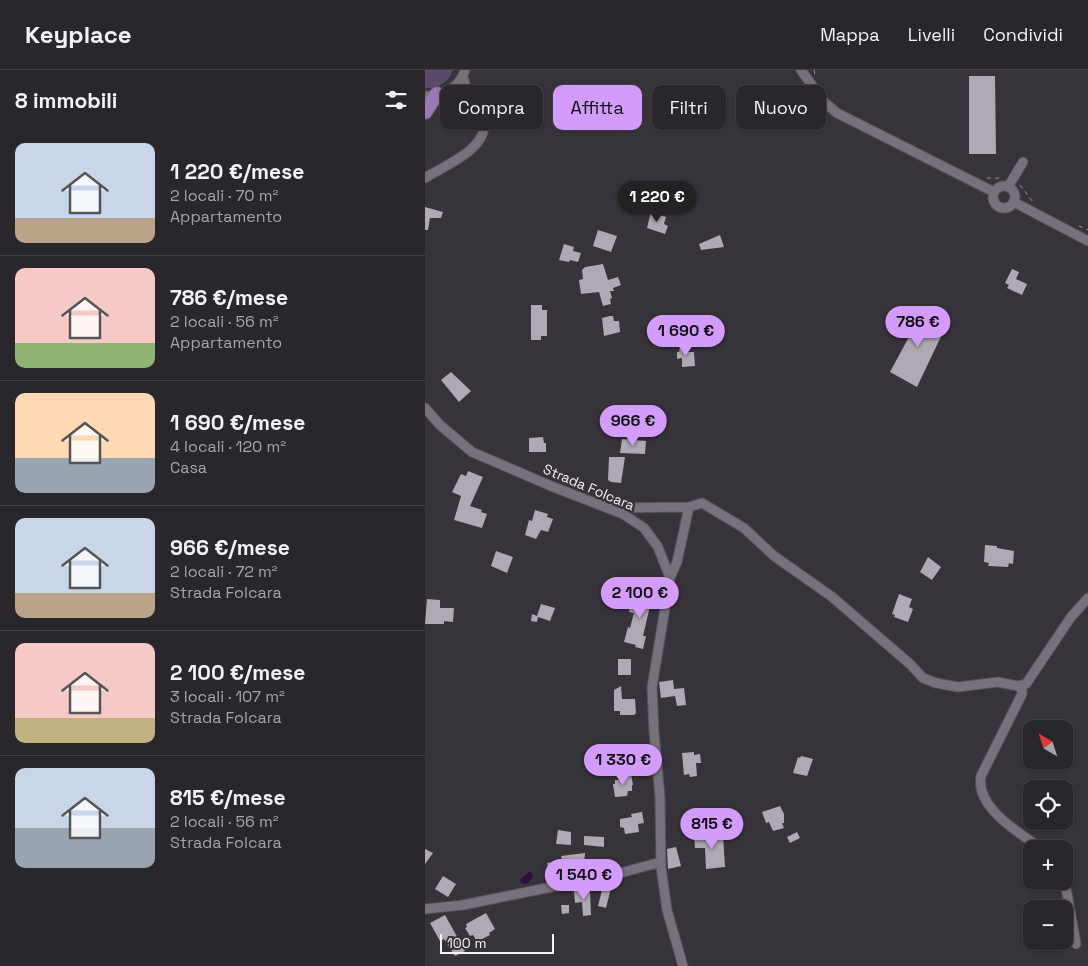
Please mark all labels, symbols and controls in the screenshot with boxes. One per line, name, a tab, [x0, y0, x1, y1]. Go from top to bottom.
text: Keyplace	[25, 19, 132, 50]
text: Mappa	[820, 23, 880, 46]
text: Livelli	[908, 23, 955, 46]
text: Condividi	[983, 23, 1063, 46]
chip: Compra	[440, 85, 543, 130]
chip: Affitta	[553, 85, 642, 130]
chip: Filtri	[652, 85, 726, 130]
chip: Nuovo	[736, 85, 826, 130]
icon: filters	[382, 86, 410, 114]
text: 8 immobili	[15, 87, 117, 114]
text: 1 220 €/mese	[170, 158, 304, 185]
icon: home	[55, 163, 115, 223]
pin: 1 220 €	[611, 180, 703, 223]
text: 2 locali · 70 m²	[170, 185, 278, 206]
text: 1 220 €	[629, 186, 685, 207]
text: Appartamento	[170, 206, 282, 227]
text: 786 €/mese	[170, 284, 288, 311]
icon: home	[55, 288, 115, 348]
pin: 786 €	[883, 306, 953, 348]
text: 2 locali · 56 m²	[170, 311, 279, 332]
text: 786 €	[896, 311, 940, 332]
pin: 1 690 €	[640, 314, 732, 357]
text: 1 690 €	[658, 320, 714, 341]
text: Appartamento	[170, 332, 282, 353]
pin: 966 €	[598, 404, 668, 447]
text: 1 690 €/mese	[170, 409, 305, 436]
text: 966 €	[611, 410, 655, 431]
icon: home	[55, 413, 115, 473]
text: 4 locali · 120 m²	[170, 436, 286, 457]
text: Casa	[170, 457, 207, 478]
street label: Strada Folcara	[541, 460, 637, 514]
text: 966 €/mese	[170, 534, 290, 561]
icon: home	[55, 538, 115, 598]
text: 2 locali · 72 m²	[170, 561, 278, 582]
pin: 2 100 €	[594, 576, 686, 619]
text: Strada Folcara	[170, 582, 282, 603]
text: 2 100 €	[612, 582, 668, 603]
text: 2 100 €/mese	[170, 659, 305, 686]
icon: home	[55, 663, 115, 723]
text: 3 locali · 107 m²	[170, 686, 285, 707]
text: Strada Folcara	[170, 707, 282, 728]
north arrow	[1023, 720, 1073, 770]
map controls	[1023, 720, 1073, 950]
pin: 1 330 €	[577, 744, 669, 786]
text: 1 330 €	[595, 749, 651, 770]
button: locate	[1023, 780, 1073, 830]
text: 815 €/mese	[170, 784, 286, 811]
icon: home	[55, 788, 115, 848]
pin: 815 €	[677, 808, 747, 850]
text: 2 locali · 56 m²	[170, 811, 279, 832]
text: 815 €	[691, 813, 733, 834]
text: Strada Folcara	[170, 832, 282, 853]
button: +	[1023, 840, 1073, 890]
pin: 1 540 €	[538, 858, 630, 901]
text: 1 540 €	[556, 864, 612, 885]
button: −	[1023, 900, 1073, 950]
scale bar	[440, 931, 554, 954]
text: 100 m	[447, 934, 486, 952]

